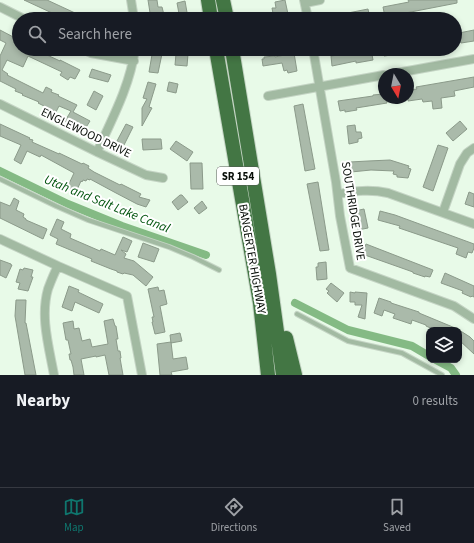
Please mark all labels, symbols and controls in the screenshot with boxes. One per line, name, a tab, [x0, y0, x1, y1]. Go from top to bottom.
search box	[12, 12, 462, 56]
icon: search	[26, 23, 48, 45]
text: Search here	[58, 24, 132, 45]
north arrow	[378, 68, 414, 104]
street label: ENGLEWOOD DRIVE	[38, 104, 134, 162]
street label: SOUTHRIDGE DRIVE	[337, 160, 369, 262]
road number: SR 154	[217, 167, 259, 185]
water label: Utah and Salt Lake Canal	[41, 171, 173, 238]
street label: BANGERTER HIGHWAY	[234, 203, 270, 316]
map controls	[426, 327, 462, 363]
button: layers	[426, 327, 462, 363]
text: Nearby	[16, 389, 70, 413]
text: 0 results	[413, 392, 458, 410]
tab: Map	[63, 496, 85, 535]
tab: Directions	[211, 496, 257, 535]
tab: Saved	[383, 496, 411, 535]

